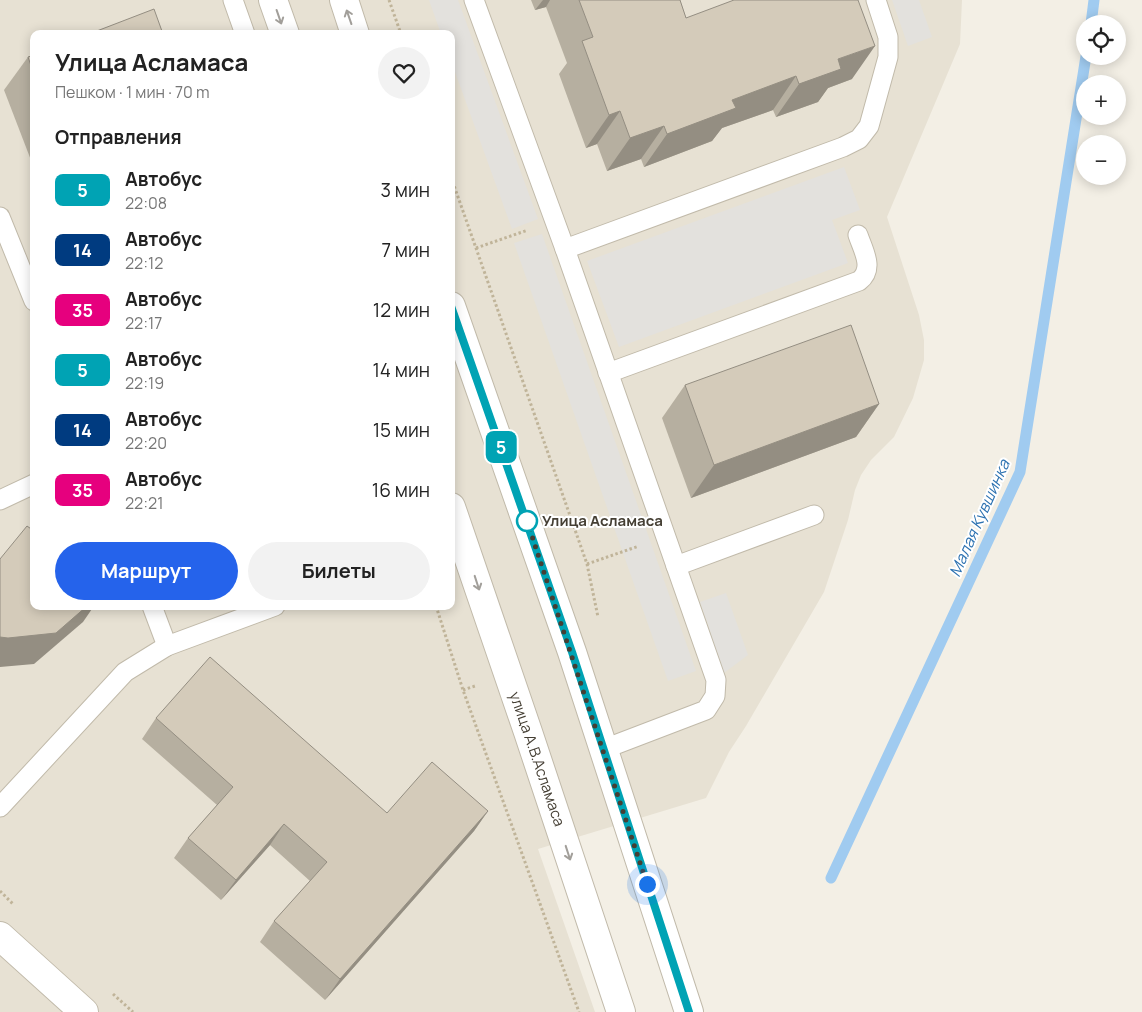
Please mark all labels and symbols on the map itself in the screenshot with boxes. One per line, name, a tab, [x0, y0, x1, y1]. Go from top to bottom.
one-way arrow	[275, 9, 284, 24]
one-way arrow	[344, 9, 354, 25]
line badge: 5	[485, 431, 517, 463]
water label: Малая Кувшинка	[943, 455, 1015, 580]
marker: Улица Асламаса	[516, 510, 538, 532]
place label: Улица Асламаса	[542, 510, 663, 531]
one-way arrow	[473, 575, 482, 591]
street label: улица А.В.Асламаса	[505, 689, 570, 829]
one-way arrow	[564, 845, 574, 861]
your location	[635, 872, 660, 897]

